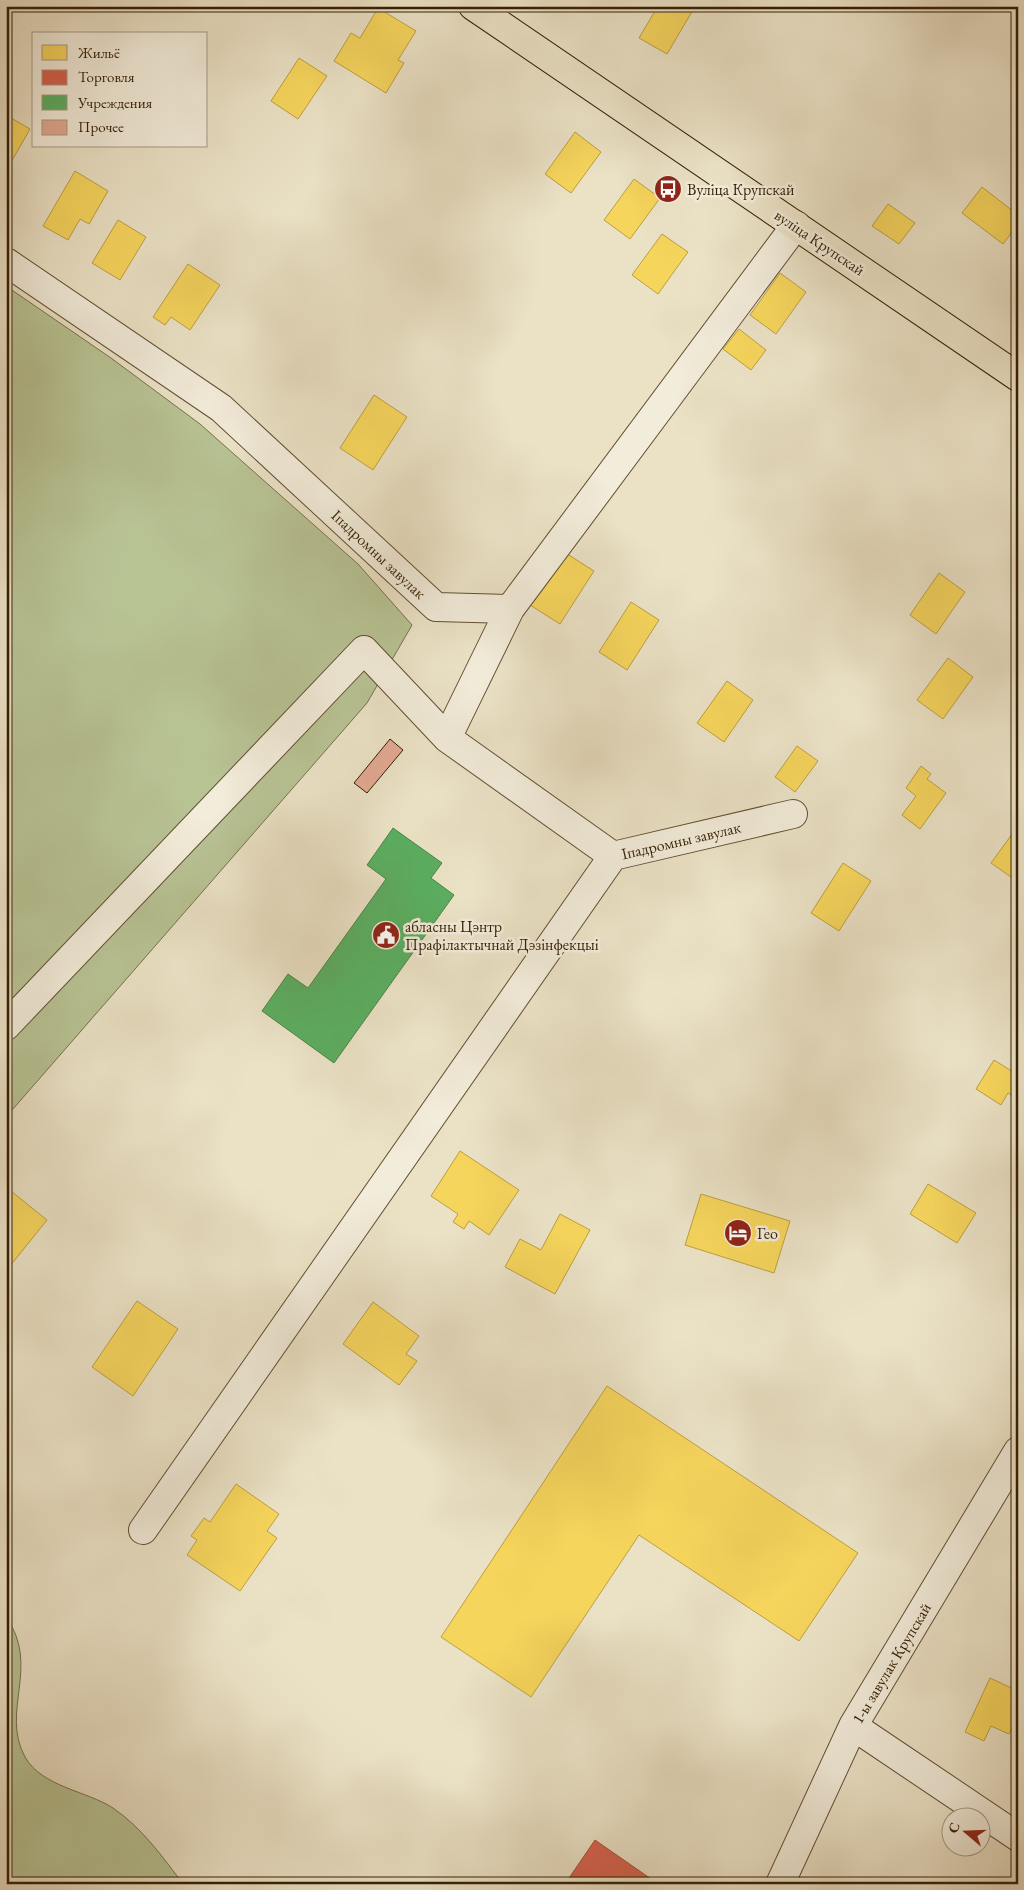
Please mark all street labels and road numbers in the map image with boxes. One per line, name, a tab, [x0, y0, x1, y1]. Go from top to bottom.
street label: вуліца Крупскай	[770, 204, 869, 281]
street label: Іпадромны завулак	[327, 505, 431, 604]
street label: Іпадромны завулак	[619, 816, 743, 864]
street label: 1-ы завулак Крупскай	[847, 1598, 936, 1728]

